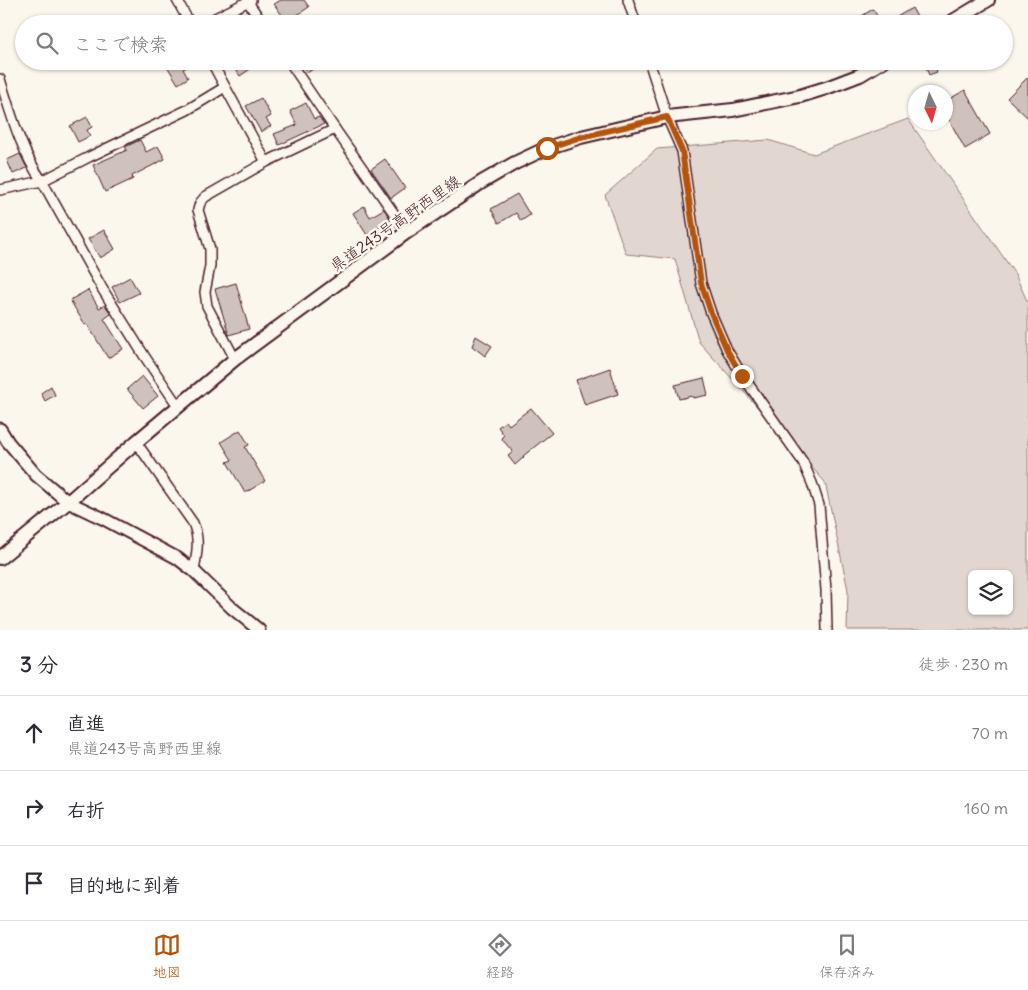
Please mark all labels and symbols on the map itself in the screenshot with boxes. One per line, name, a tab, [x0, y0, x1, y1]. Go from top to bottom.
north arrow	[908, 85, 953, 130]
route start	[536, 137, 559, 160]
street label: 県道243号高野西里線	[326, 170, 464, 276]
route end	[731, 365, 754, 388]

